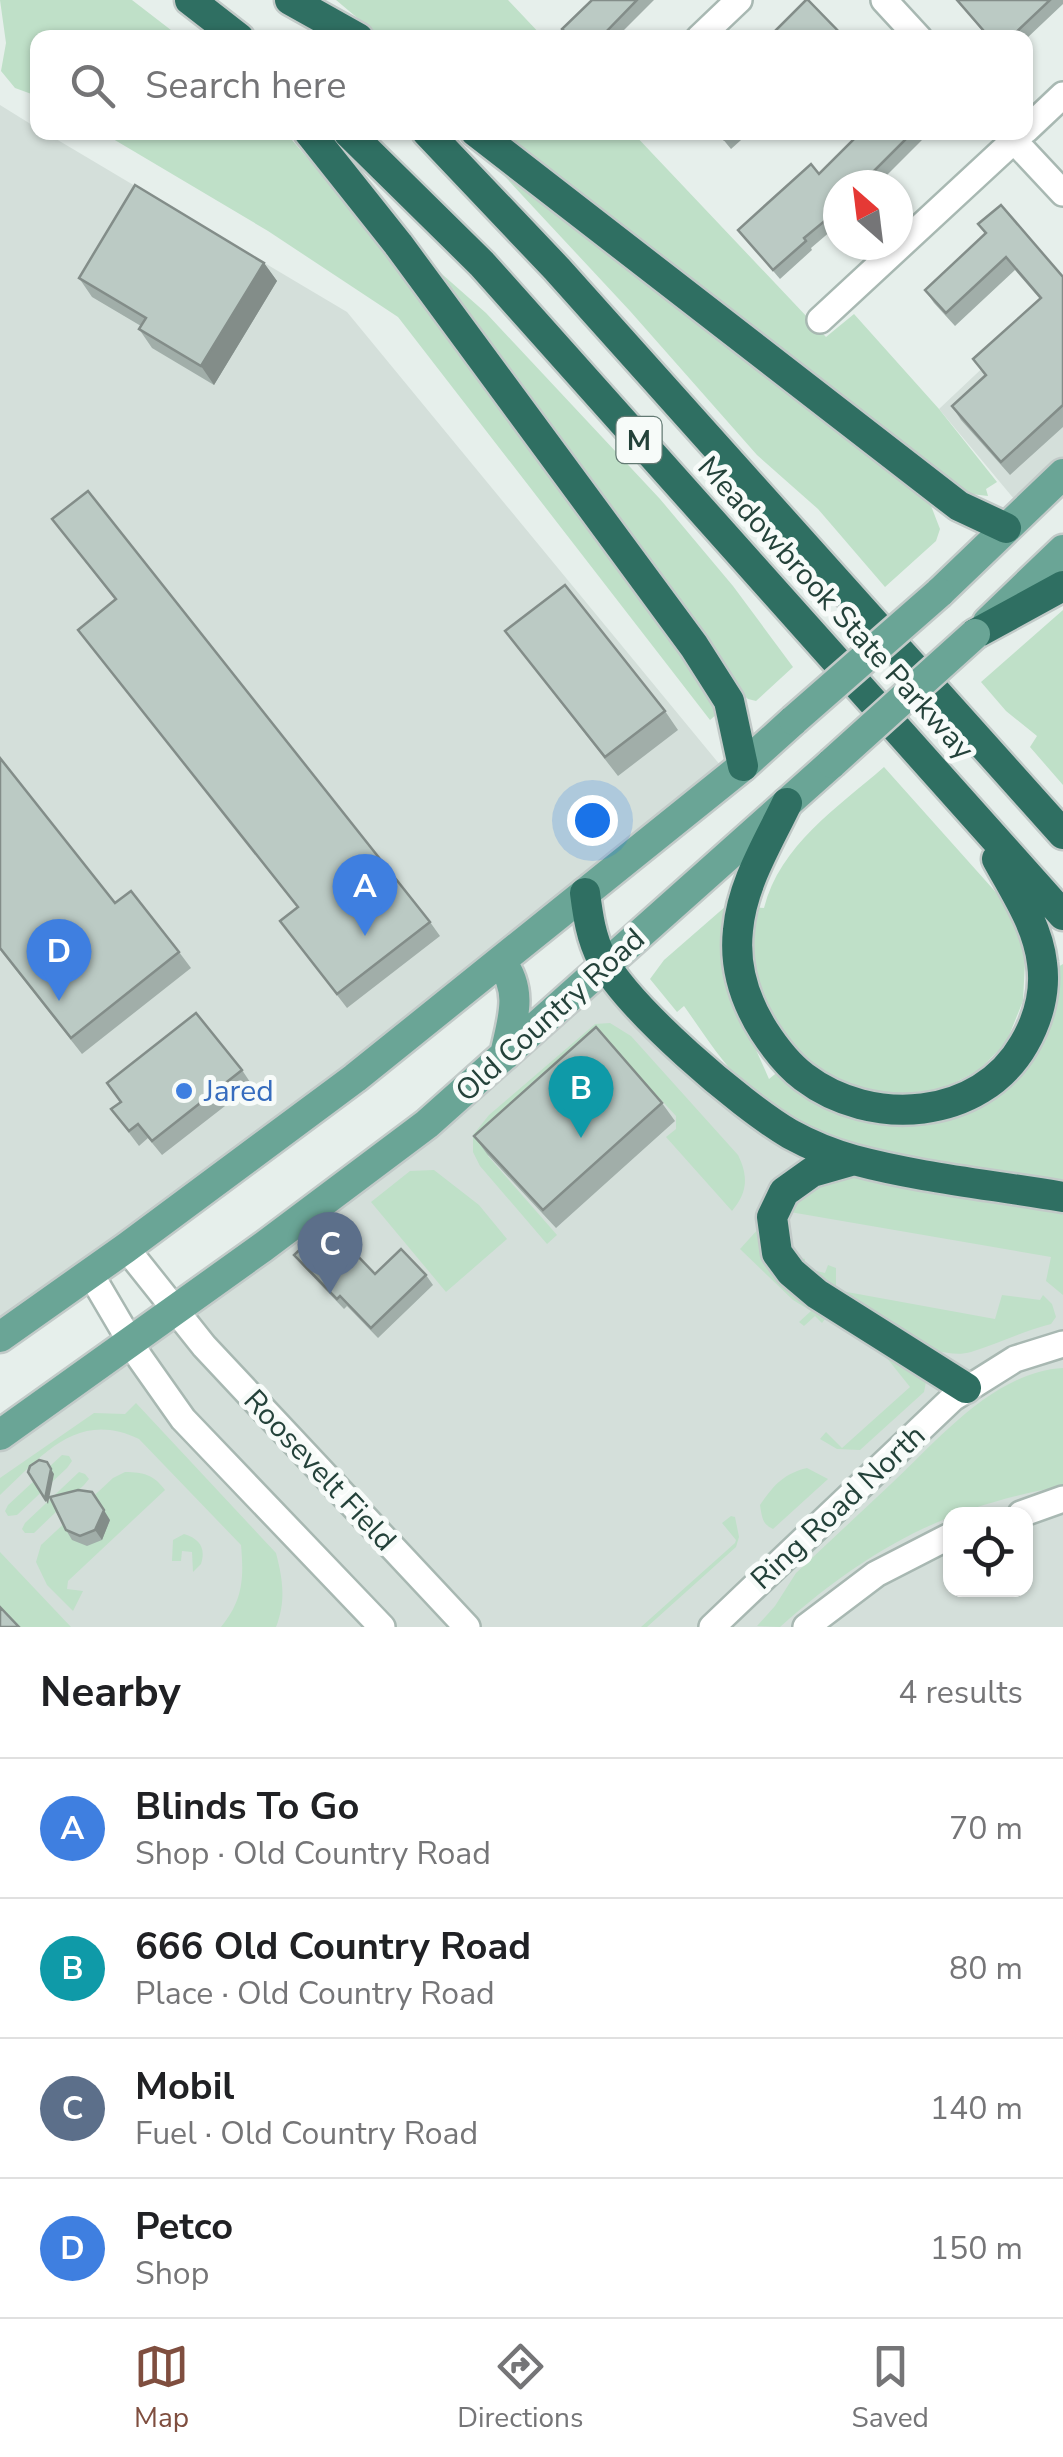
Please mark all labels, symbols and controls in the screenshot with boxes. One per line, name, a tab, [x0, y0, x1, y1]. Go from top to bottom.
search box	[30, 30, 1033, 140]
icon: search	[65, 58, 120, 113]
text: Search here	[145, 60, 346, 111]
north arrow	[823, 170, 913, 260]
road number: M	[616, 417, 662, 463]
street label: Meadowbrook State Parkway	[688, 448, 983, 769]
your location	[567, 795, 618, 846]
pin: A	[332, 854, 398, 936]
pin: D	[27, 918, 92, 1001]
street label: Old Country Road	[447, 919, 654, 1111]
pin: B	[548, 1056, 614, 1138]
place label: Jared	[203, 1071, 274, 1112]
marker: Jared	[173, 1080, 195, 1102]
pin: C	[298, 1212, 362, 1294]
street label: Roosevelt Field	[234, 1381, 405, 1560]
street label: Ring Road North	[742, 1416, 935, 1599]
map controls	[943, 1507, 1033, 1597]
button: locate	[943, 1507, 1033, 1597]
text: Nearby	[40, 1664, 181, 1721]
text: 4 results	[898, 1671, 1023, 1714]
text: Blinds To Go	[135, 1781, 359, 1832]
text: A	[61, 1807, 84, 1850]
text: 70 m	[949, 1807, 1023, 1850]
text: Shop · Old Country Road	[135, 1832, 491, 1875]
text: 666 Old Country Road	[135, 1921, 531, 1972]
text: B	[61, 1947, 84, 1990]
text: 80 m	[949, 1947, 1023, 1990]
text: Place · Old Country Road	[135, 1972, 495, 2015]
text: Mobil	[135, 2061, 234, 2112]
text: C	[62, 2087, 83, 2130]
text: 140 m	[930, 2087, 1023, 2130]
text: Fuel · Old Country Road	[135, 2112, 478, 2155]
text: Petco	[135, 2201, 233, 2252]
text: D	[60, 2227, 85, 2270]
text: 150 m	[930, 2227, 1023, 2270]
text: Shop	[135, 2252, 209, 2295]
tab: Map	[134, 2339, 189, 2437]
tab: Directions	[457, 2339, 583, 2437]
tab: Saved	[852, 2339, 929, 2437]

